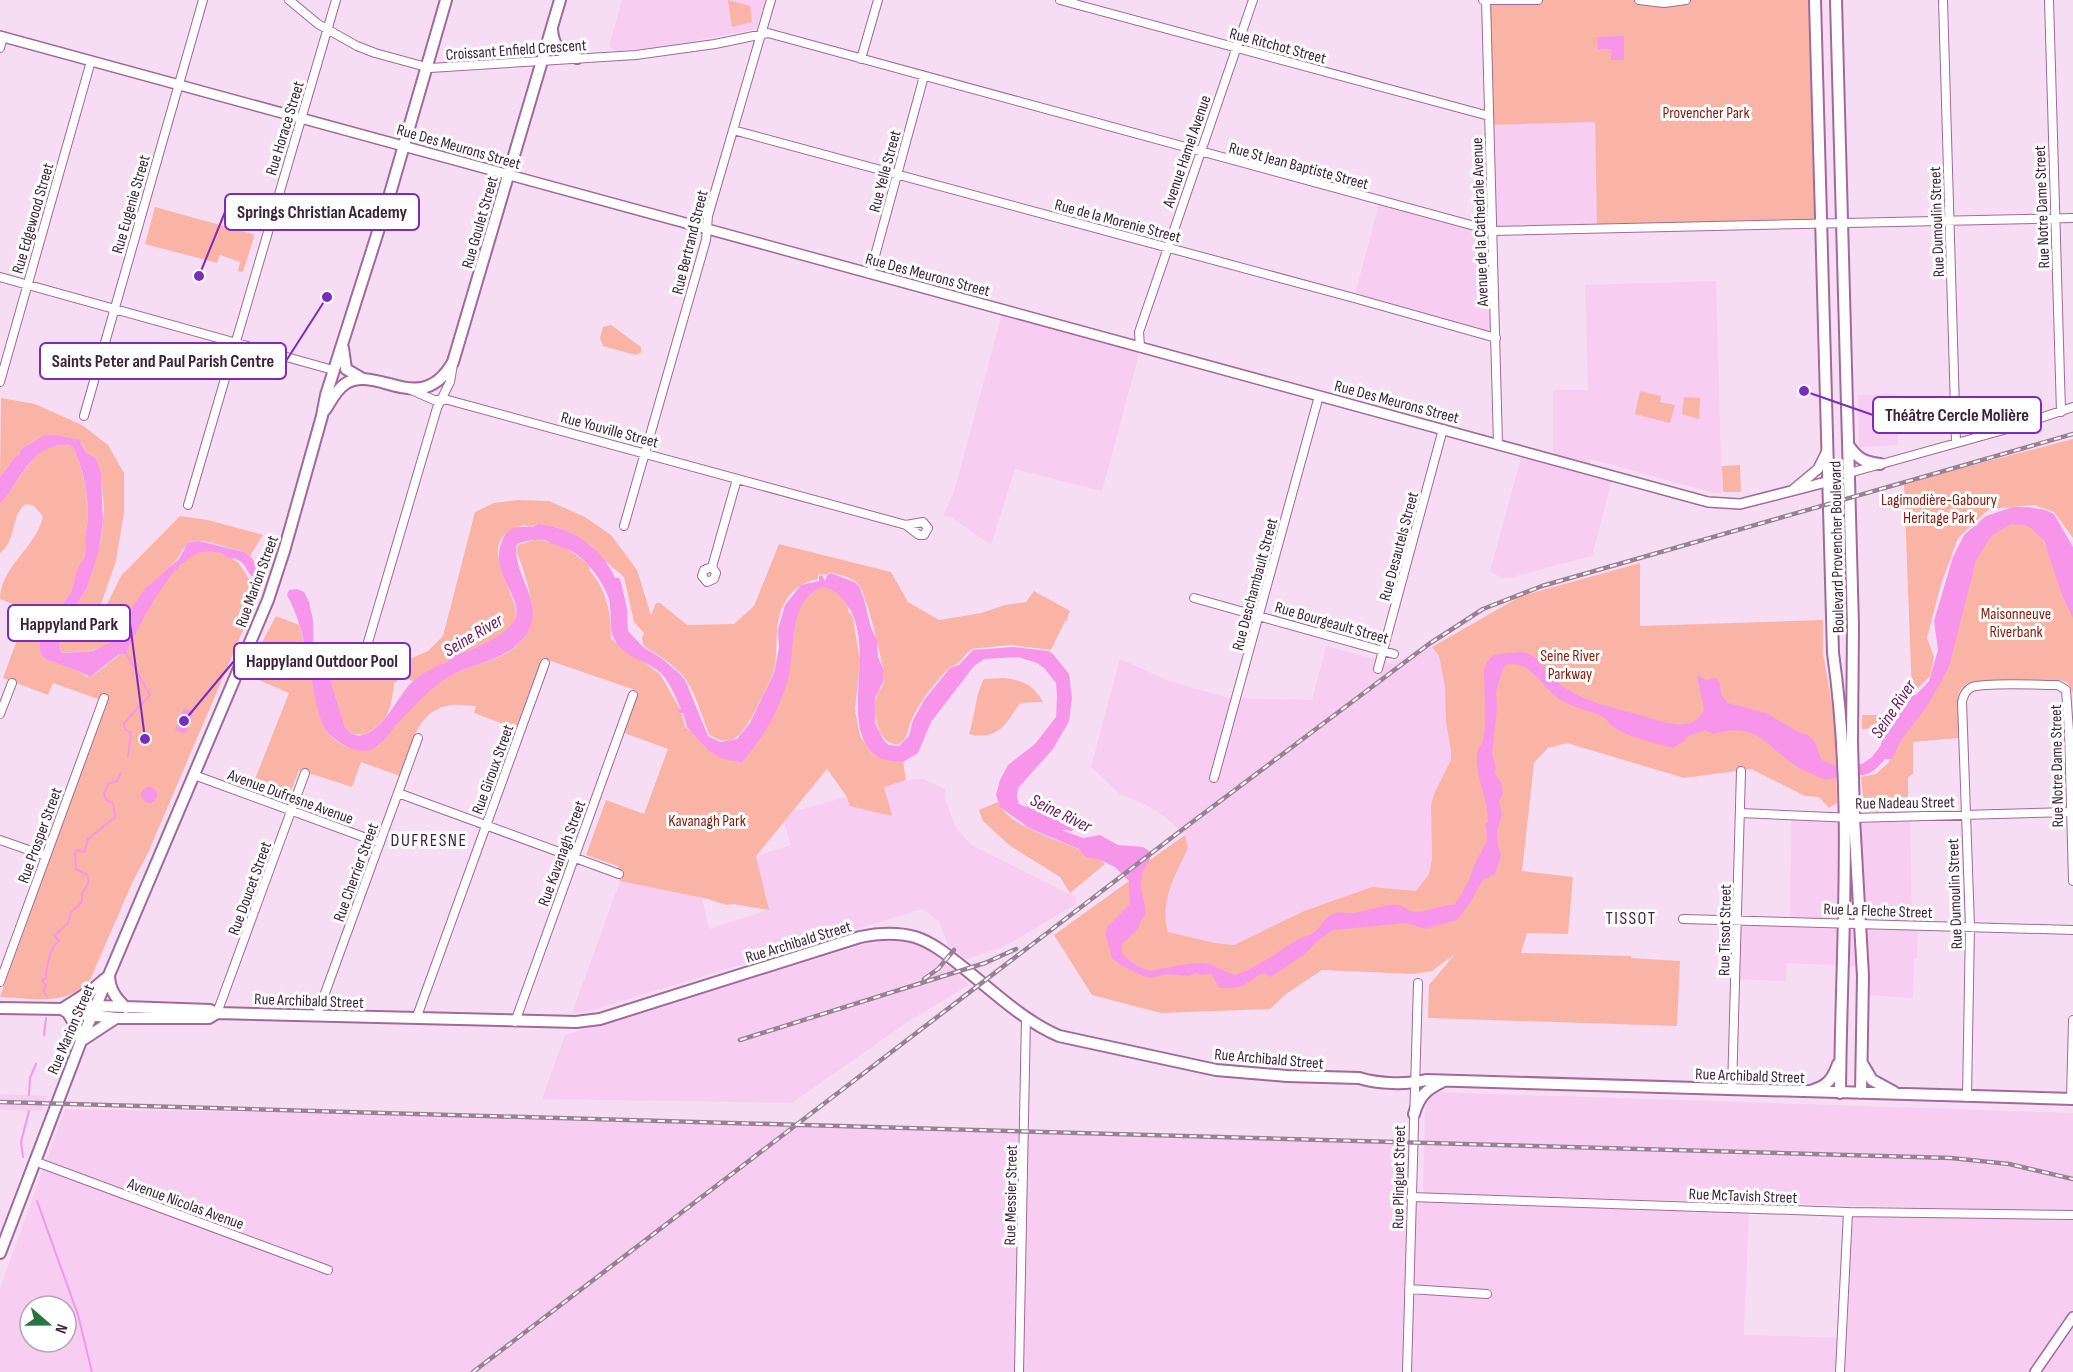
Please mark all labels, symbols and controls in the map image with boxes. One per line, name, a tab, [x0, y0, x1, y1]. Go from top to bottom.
street label: Rue Ritchot Street	[1227, 24, 1328, 68]
street label: Croissant Enfield Crescent	[445, 36, 587, 65]
street label: Rue Horace Street	[262, 79, 309, 178]
street label: Avenue Hamel Avenue	[1159, 93, 1215, 211]
park label: Provencher Park	[1662, 104, 1750, 123]
street label: Rue Des Meurons Street	[394, 121, 523, 174]
street label: Rue Yelle Street	[865, 128, 906, 214]
street label: Avenue de la Cathedrale Avenue	[1468, 137, 1493, 308]
street label: Rue St Jean Baptiste Street	[1227, 139, 1371, 194]
street label: Rue Notre Dame Street	[2031, 145, 2054, 269]
street label: Rue Eugenie Street	[108, 153, 155, 256]
street label: Rue Edgewood Street	[9, 161, 58, 276]
street label: Rue Dumoulin Street	[1926, 166, 1949, 278]
street label: Rue Goulet Street	[458, 174, 503, 271]
street label: Rue Bertrand Street	[668, 188, 713, 296]
callout: Springs Christian Academy	[225, 194, 419, 230]
street label: Rue de la Morenie Street	[1052, 195, 1183, 247]
text: Springs Christian Academy	[237, 202, 408, 223]
street label: Rue Des Meurons Street	[863, 250, 992, 301]
callout: Saints Peter and Paul Parish Centre	[40, 343, 286, 379]
text: Saints Peter and Paul Parish Centre	[52, 351, 274, 372]
street label: Rue Des Meurons Street	[1332, 377, 1461, 428]
callout: Théâtre Cercle Molière	[1873, 397, 2041, 433]
text: Théâtre Cercle Molière	[1885, 405, 2029, 426]
street label: Rue Youville Street	[559, 408, 661, 453]
street label: Boulevard Provencher Boulevard	[1826, 461, 1848, 633]
street label: Rue Desautels Street	[1376, 490, 1423, 603]
park label: Lagimodière-Gaboury Heritage Park	[1881, 491, 1997, 528]
street label: Rue Deschambault Street	[1229, 516, 1282, 653]
street label: Rue Marion Street	[232, 533, 283, 630]
street label: Rue Bourgeault Street	[1273, 598, 1391, 649]
callout: Happyland Park	[8, 605, 130, 641]
park label: Maisonneuve Riverbank	[1981, 605, 2051, 642]
water label: Seine River	[440, 609, 507, 661]
text: Happyland Park	[20, 614, 118, 635]
callout: Happyland Outdoor Pool	[234, 643, 410, 679]
park label: Seine River Parkway	[1540, 647, 1600, 684]
text: Happyland Outdoor Pool	[246, 651, 398, 672]
water label: Seine River	[1866, 676, 1921, 742]
street label: Rue Notre Dame Street	[2047, 704, 2068, 828]
street label: Rue Giroux Street	[468, 722, 518, 817]
street label: Avenue Dufresne Avenue	[224, 766, 356, 829]
street label: Rue Prosper Street	[14, 785, 67, 886]
water label: Seine River	[1027, 790, 1096, 838]
street label: Rue Nadeau Street	[1855, 793, 1955, 814]
street label: Rue Kavanagh Street	[535, 798, 590, 909]
park label: Kavanagh Park	[668, 812, 746, 831]
street label: Rue Cherrier Street	[330, 820, 383, 924]
district label: DUFRESNE	[391, 830, 467, 851]
street label: Rue Dumoulin Street	[1944, 838, 1967, 950]
street label: Rue Doucet Street	[225, 839, 276, 938]
street label: Rue Tissot Street	[1715, 884, 1736, 976]
street label: Rue La Fleche Street	[1823, 900, 1933, 923]
district label: TISSOT	[1606, 908, 1656, 929]
street label: Rue Archibald Street	[743, 917, 854, 968]
street label: Rue Marion Street	[44, 982, 99, 1078]
street label: Rue Archibald Street	[254, 990, 364, 1013]
street label: Rue Archibald Street	[1213, 1045, 1324, 1074]
street label: Rue Archibald Street	[1695, 1065, 1805, 1088]
street label: Rue Plinguet Street	[1389, 1125, 1410, 1229]
street label: Rue Messier Street	[1001, 1144, 1022, 1245]
street label: Avenue Nicolas Avenue	[124, 1174, 246, 1234]
street label: Rue McTavish Street	[1688, 1185, 1798, 1208]
north arrow	[18, 1294, 78, 1354]
text: N	[50, 1321, 71, 1336]

